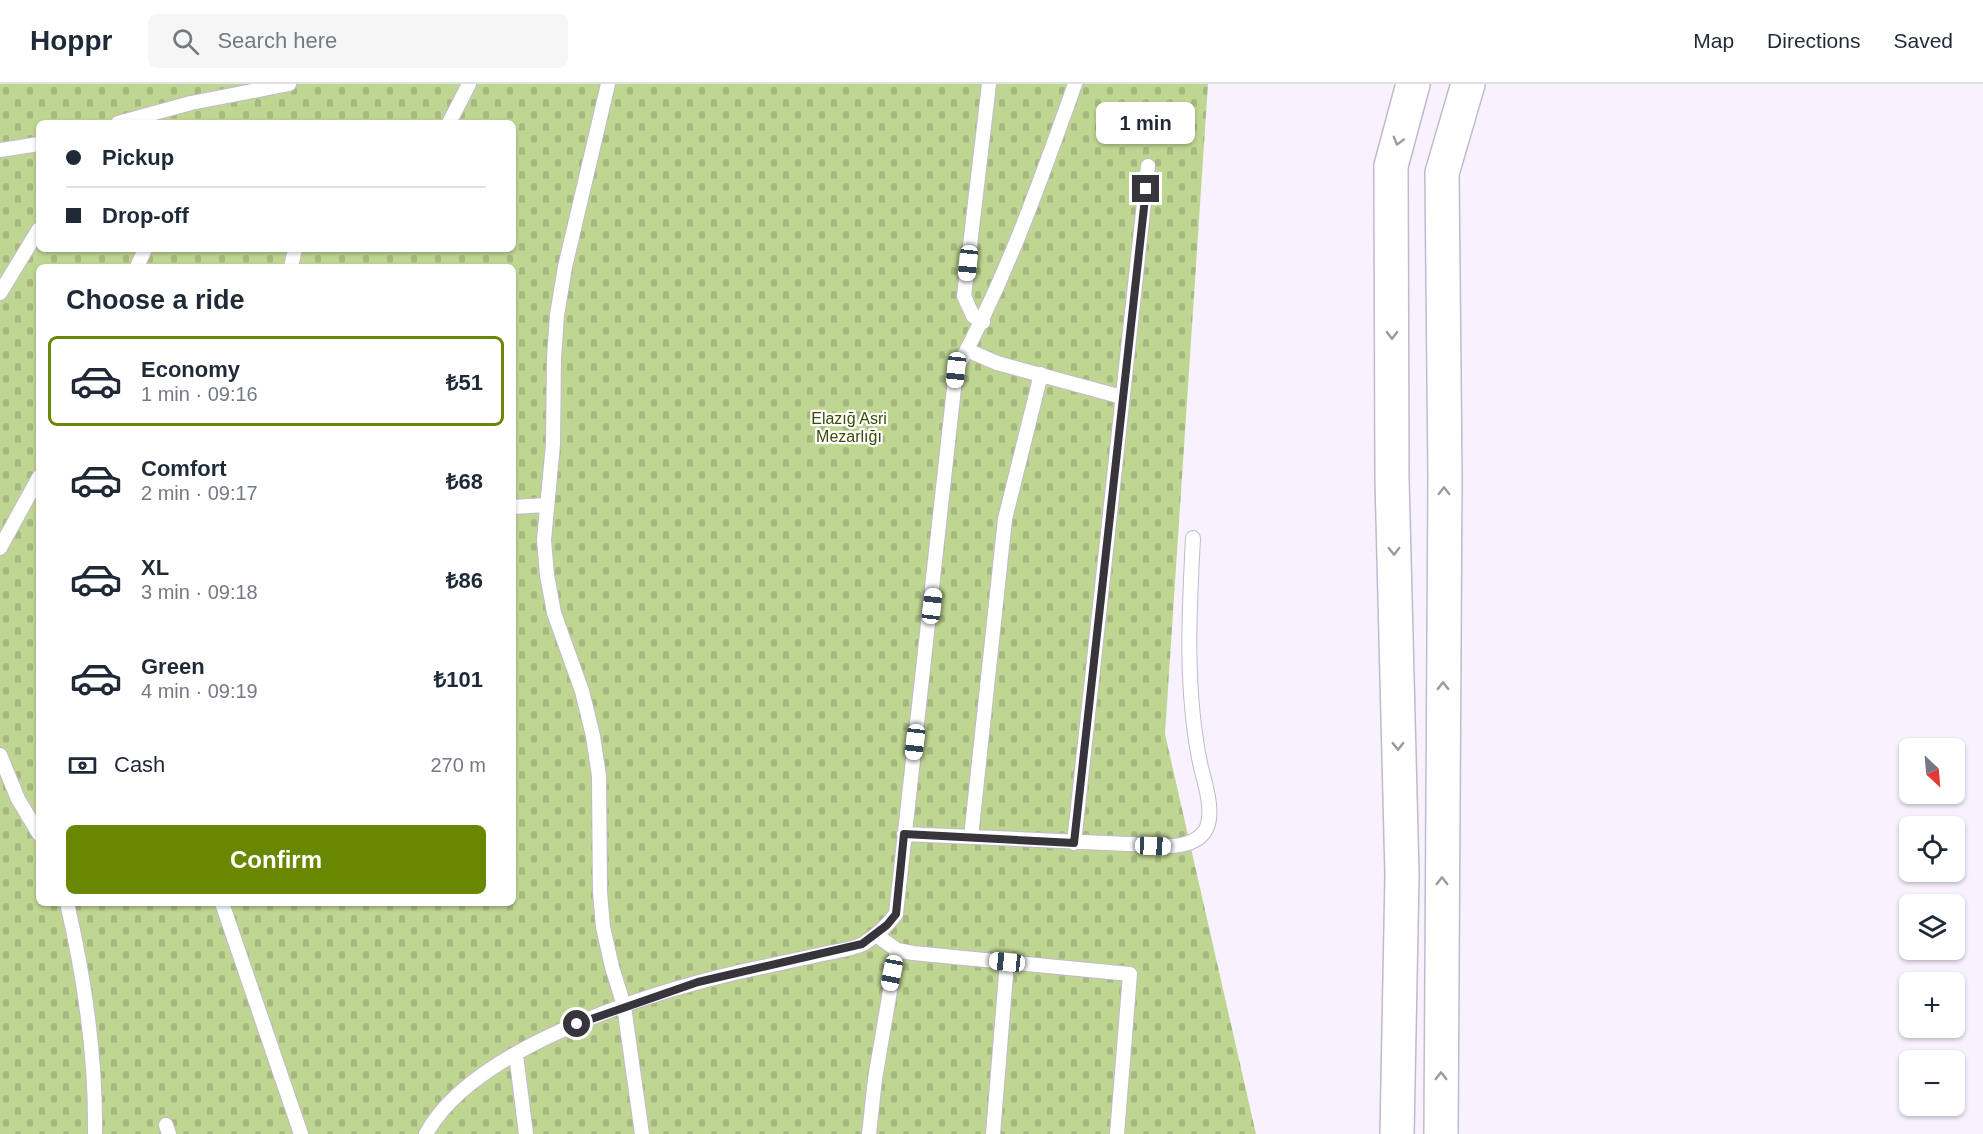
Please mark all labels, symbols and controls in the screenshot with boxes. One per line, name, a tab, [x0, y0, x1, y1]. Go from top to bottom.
search box	[148, 14, 568, 68]
text: Hoppr	[30, 25, 112, 56]
icon: search	[169, 25, 202, 58]
text: Search here	[217, 28, 337, 53]
text: Map	[1693, 29, 1734, 52]
text: Directions	[1767, 29, 1860, 52]
text: Saved	[1893, 29, 1953, 52]
callout: 1 min	[1096, 102, 1196, 144]
text: 1 min	[1119, 112, 1172, 134]
one-way arrow	[1393, 135, 1405, 145]
text: Pickup	[102, 145, 174, 170]
route end	[1132, 175, 1159, 202]
text: Drop-off	[102, 203, 189, 228]
car	[957, 244, 979, 282]
text: Choose a ride	[66, 285, 245, 315]
one-way arrow	[1386, 330, 1398, 339]
car	[945, 351, 967, 389]
icon: car	[69, 354, 123, 408]
text: Economy	[141, 357, 240, 382]
text: ₺51	[446, 370, 483, 395]
text: 1 min · 09:16	[141, 383, 258, 405]
park label: Elazığ Asri Mezarlığı	[811, 410, 887, 445]
icon: car	[69, 453, 123, 507]
text: Comfort	[141, 456, 227, 481]
text: ₺68	[446, 469, 483, 494]
text: 2 min · 09:17	[141, 482, 258, 504]
one-way arrow	[1438, 486, 1450, 495]
one-way arrow	[1387, 546, 1400, 555]
icon: car	[69, 552, 123, 606]
text: XL	[141, 555, 169, 580]
text: ₺86	[446, 568, 483, 593]
text: 3 min · 09:18	[141, 581, 258, 603]
car	[921, 587, 943, 625]
icon: car	[69, 651, 123, 705]
text: Green	[141, 654, 205, 679]
text: ₺101	[434, 667, 483, 692]
text: 4 min · 09:19	[141, 680, 258, 702]
one-way arrow	[1437, 681, 1449, 690]
car	[904, 723, 926, 761]
north arrow	[1899, 738, 1965, 804]
map controls	[1899, 738, 1965, 1116]
one-way arrow	[1392, 741, 1405, 750]
icon: cash	[66, 749, 99, 782]
text: Cash	[114, 752, 165, 777]
text: 270 m	[430, 754, 486, 776]
button: locate	[1899, 816, 1965, 882]
button: Confirm	[66, 825, 486, 894]
car	[1135, 836, 1171, 856]
one-way arrow	[1436, 876, 1448, 885]
button: layers	[1899, 894, 1965, 960]
car	[988, 951, 1026, 973]
car	[880, 954, 904, 992]
button: +	[1899, 972, 1965, 1038]
route start	[563, 1010, 590, 1037]
button: −	[1899, 1050, 1965, 1116]
one-way arrow	[1435, 1071, 1447, 1080]

